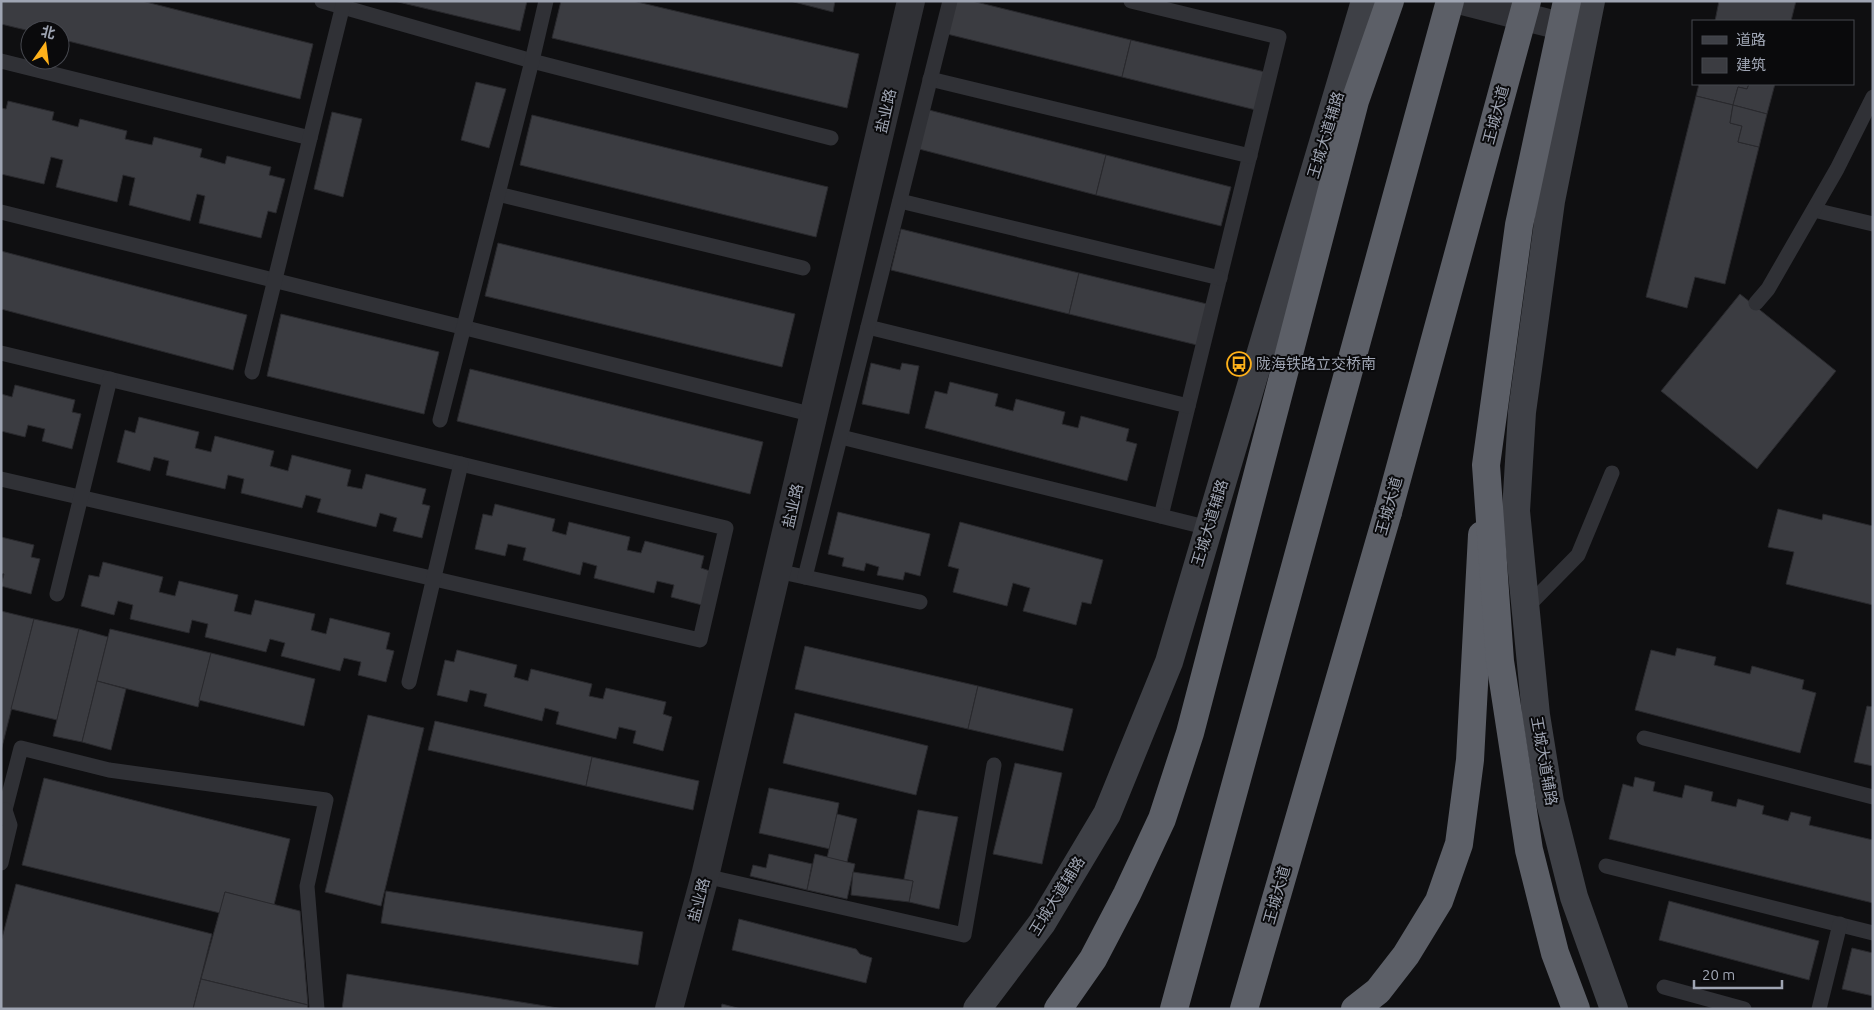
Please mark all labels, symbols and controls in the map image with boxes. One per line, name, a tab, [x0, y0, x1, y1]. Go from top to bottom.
north arrow	[20, 20, 70, 70]
legend	[1692, 20, 1854, 85]
text: 北	[39, 23, 57, 42]
text: 道路	[1736, 31, 1766, 48]
text: 建筑	[1736, 56, 1766, 73]
street label: 王城大道	[1480, 84, 1511, 146]
street label: 盐业路	[872, 87, 899, 135]
street label: 王城大道辅路	[1304, 89, 1347, 180]
bus stop icon: 陇海铁路立交桥南	[1226, 351, 1252, 377]
place label: 陇海铁路立交桥南	[1256, 355, 1376, 372]
street label: 王城大道	[1372, 475, 1405, 537]
street label: 王城大道辅路	[1188, 477, 1231, 568]
street label: 盐业路	[779, 482, 806, 530]
street label: 王城大道辅路	[1528, 715, 1561, 807]
street label: 王城大道辅路	[1026, 853, 1088, 938]
street label: 王城大道	[1260, 864, 1293, 926]
street label: 盐业路	[684, 876, 713, 924]
scale bar	[1694, 958, 1782, 990]
text: 20 m	[1702, 966, 1735, 983]

